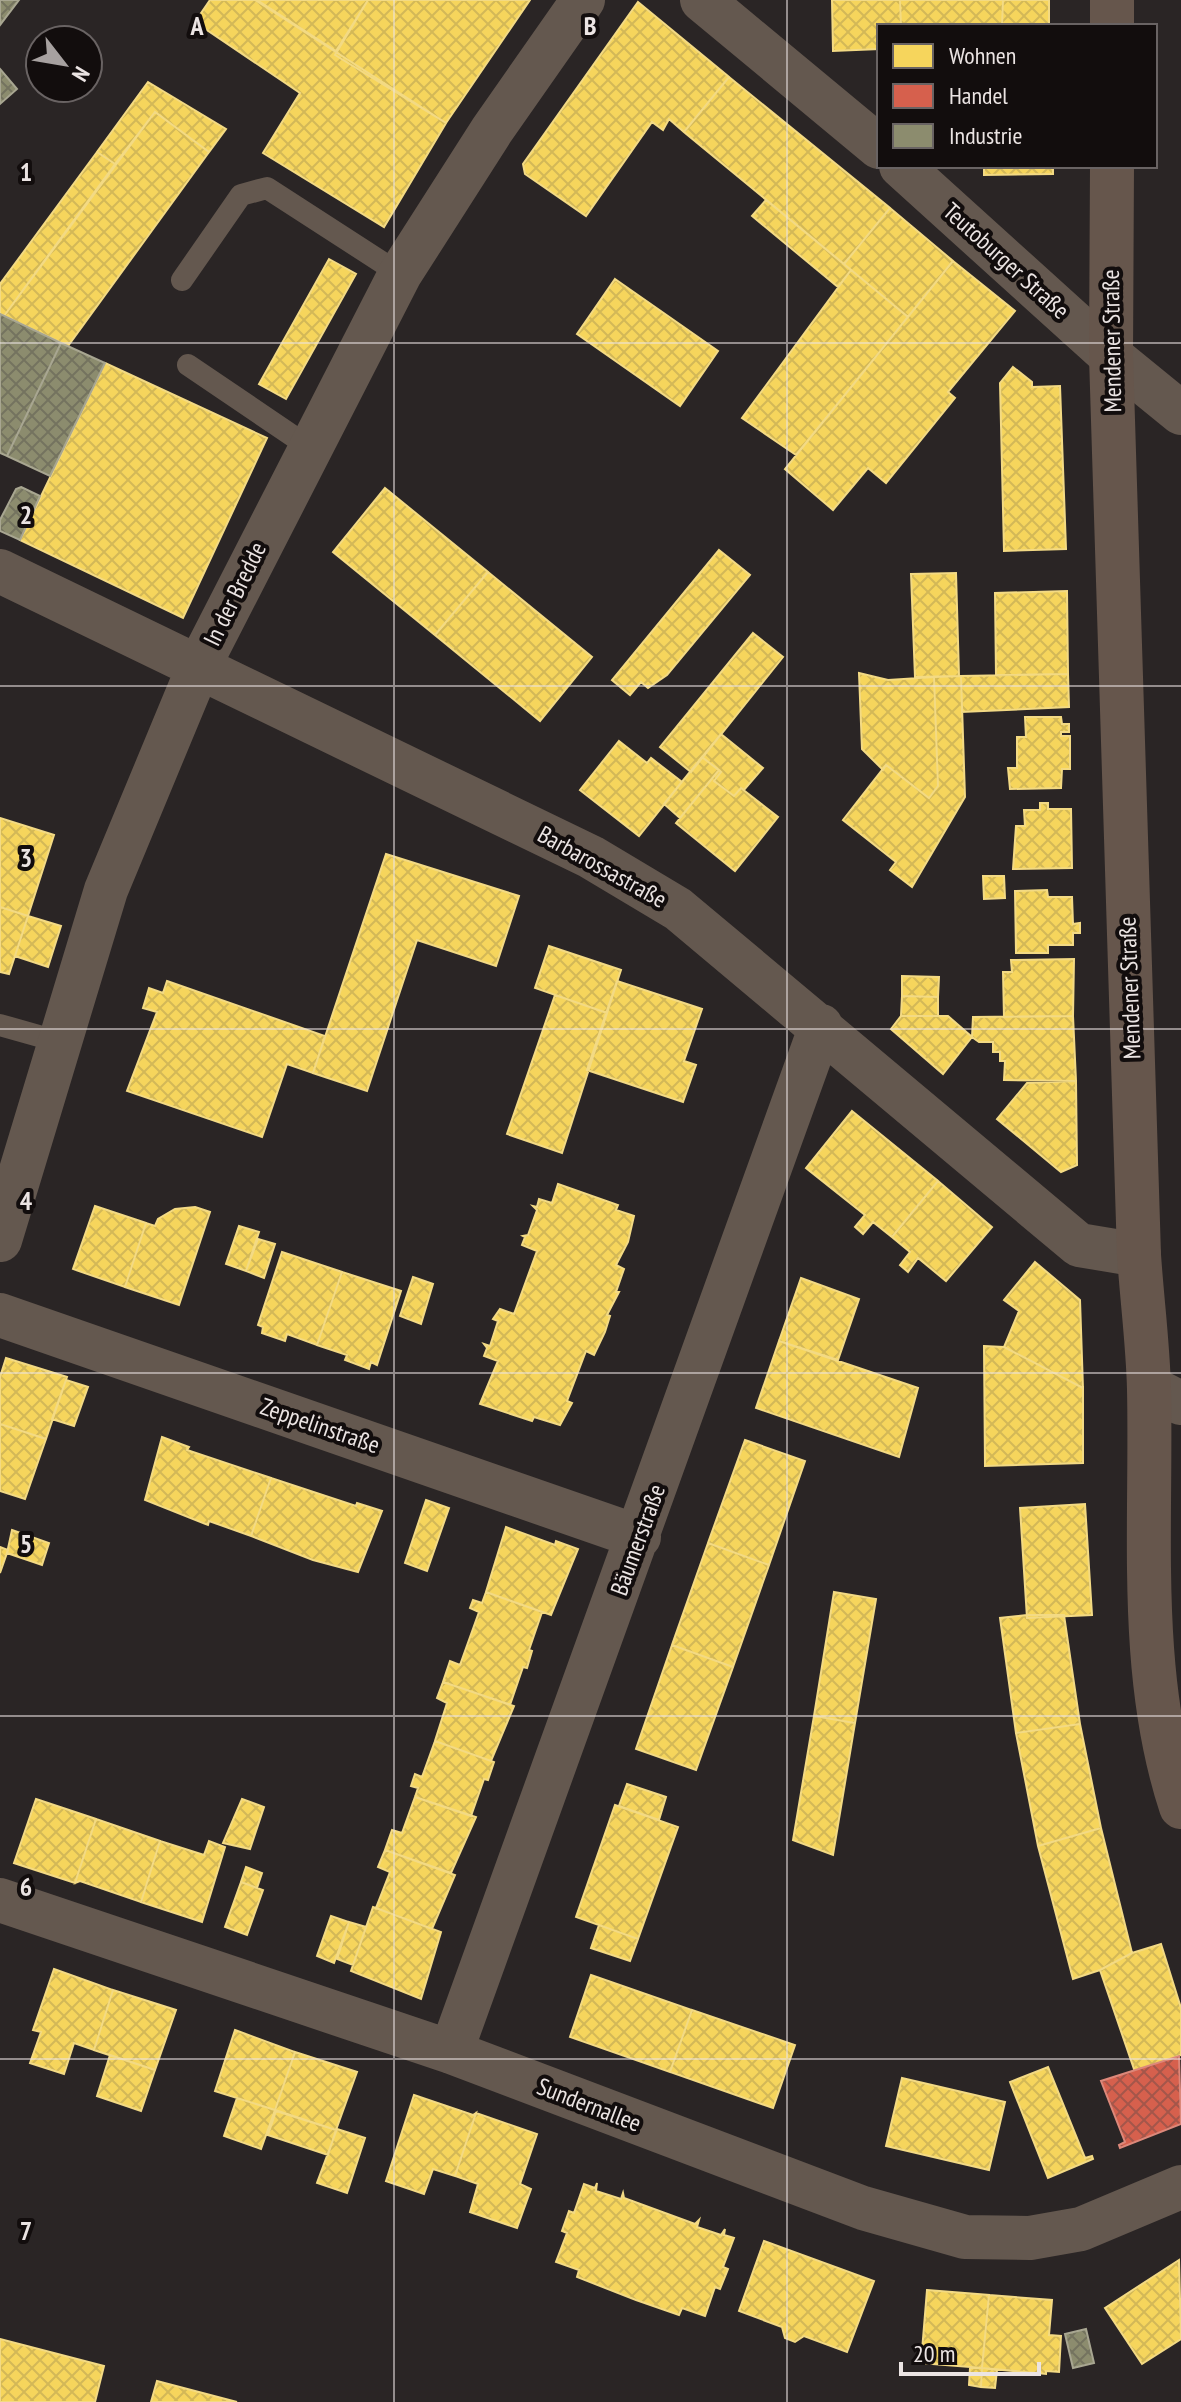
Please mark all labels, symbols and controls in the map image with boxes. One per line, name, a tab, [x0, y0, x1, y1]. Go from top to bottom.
text: A	[189, 9, 204, 42]
text: B	[584, 9, 597, 42]
north arrow	[24, 24, 104, 104]
legend	[877, 24, 1157, 168]
text: Wohnen	[949, 40, 1016, 71]
text: N	[66, 62, 96, 87]
text: Handel	[949, 80, 1008, 111]
text: Industrie	[949, 120, 1022, 151]
text: 1	[20, 155, 32, 188]
street label: Teutoburger Straße	[937, 196, 1076, 325]
street label: Mendener Straße	[1095, 269, 1128, 413]
text: 2	[20, 498, 32, 531]
street label: In der Bredde	[196, 537, 273, 651]
street label: Barbarossastraße	[532, 818, 672, 915]
text: 3	[20, 841, 32, 874]
street label: Mendener Straße	[1112, 916, 1147, 1060]
text: 4	[20, 1184, 33, 1217]
street label: Zeppelinstraße	[256, 1391, 384, 1460]
street label: Bäumerstraße	[603, 1480, 672, 1600]
text: 5	[20, 1527, 32, 1560]
text: 6	[20, 1870, 32, 1903]
street label: Sundernallee	[533, 2071, 646, 2139]
text: 7	[20, 2214, 32, 2247]
scale bar	[901, 2326, 1039, 2376]
text: 20 m	[913, 2338, 955, 2369]

